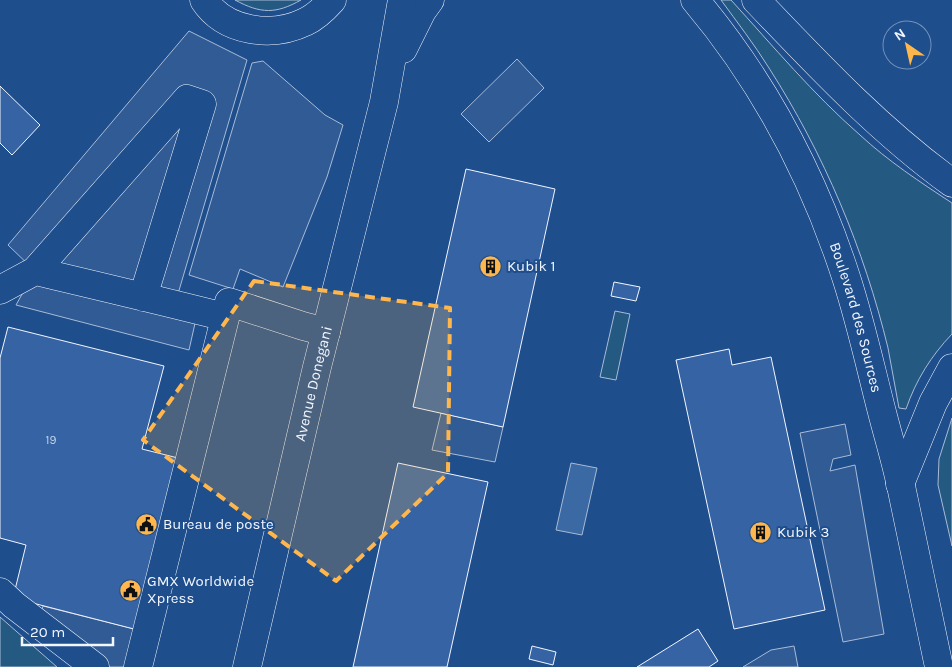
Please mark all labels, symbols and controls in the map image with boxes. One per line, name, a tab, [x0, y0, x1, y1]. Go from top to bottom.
north arrow	[882, 20, 932, 70]
text: N	[891, 25, 909, 44]
street label: Boulevard des Sources	[826, 240, 886, 394]
building icon: Kubik 1	[479, 254, 503, 278]
place label: Kubik 1	[507, 257, 556, 275]
street label: Avenue Donegani	[291, 324, 336, 443]
house number: 19	[46, 433, 56, 447]
public building icon: Bureau de poste	[135, 512, 159, 536]
place label: Bureau de poste	[163, 515, 274, 533]
building icon: Kubik 3	[749, 520, 773, 544]
place label: Kubik 3	[777, 523, 829, 541]
place label: GMX Worldwide Xpress	[147, 572, 254, 607]
public building icon: GMX Worldwide Xpress	[119, 578, 143, 602]
scale bar	[22, 614, 114, 646]
text: 20 m	[30, 623, 65, 641]

